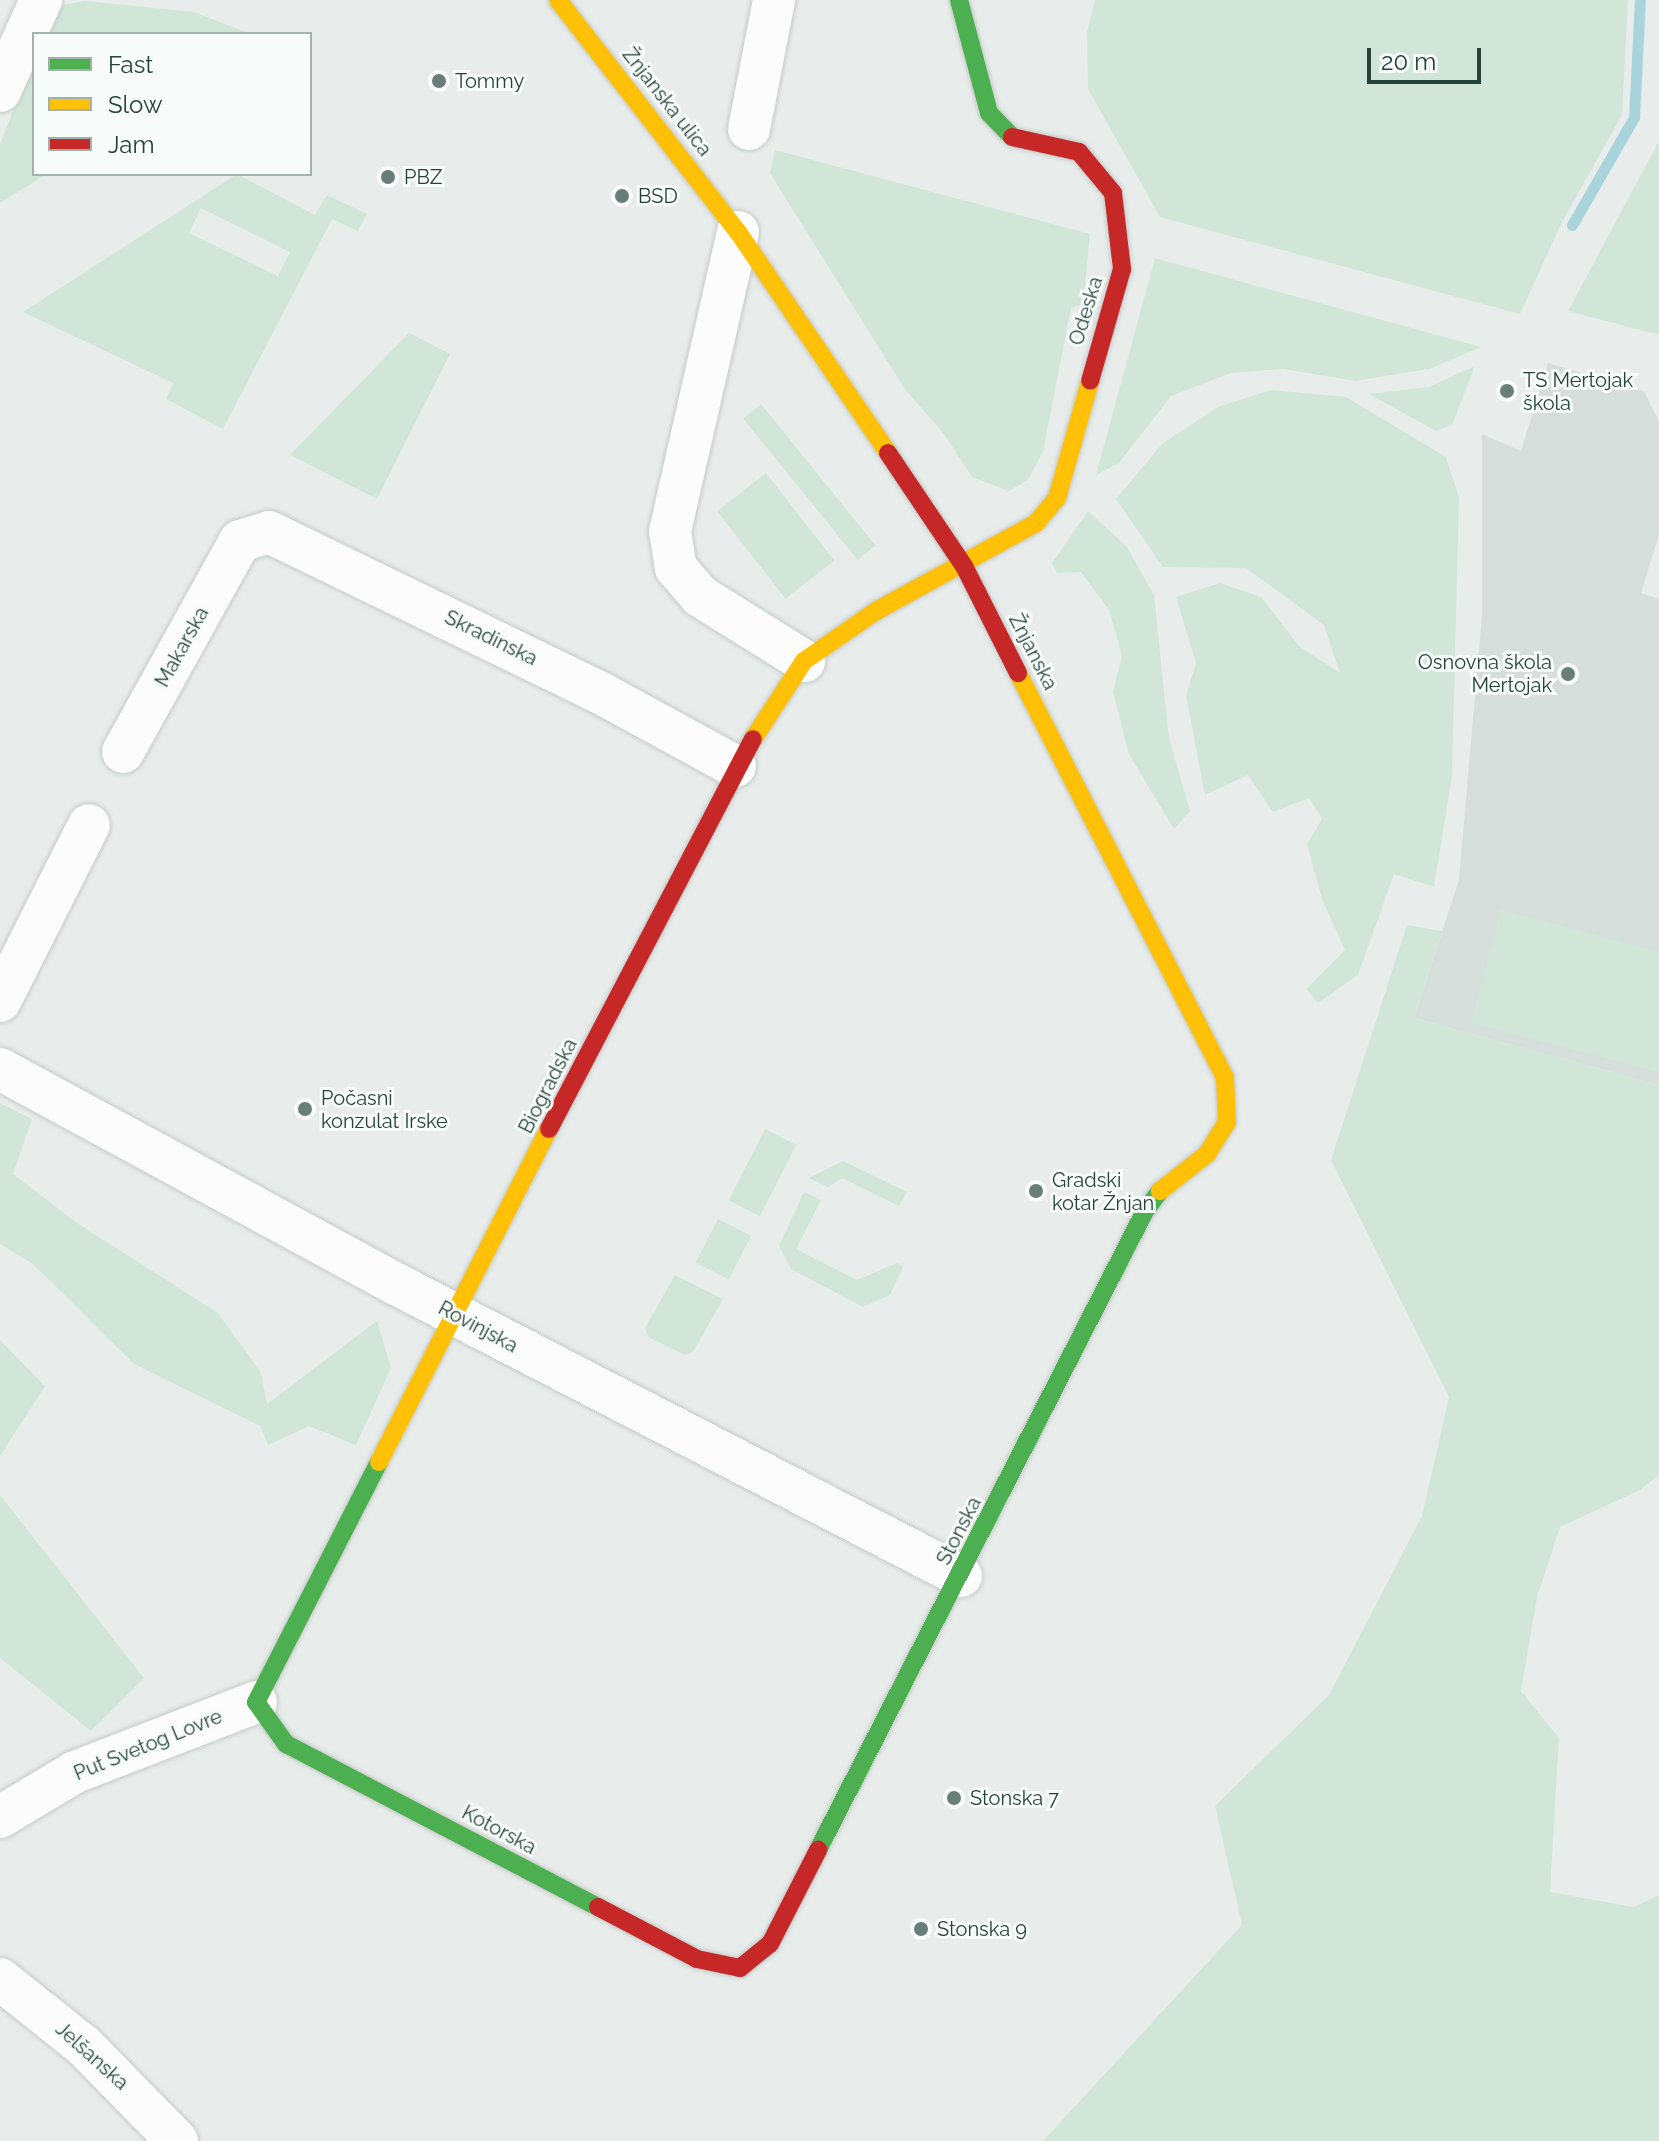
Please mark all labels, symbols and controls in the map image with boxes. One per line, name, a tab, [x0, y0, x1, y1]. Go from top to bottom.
legend	[32, 32, 312, 176]
scale bar	[1371, 32, 1485, 82]
street label: Žnjanska ulica	[617, 43, 717, 161]
text: 20 m	[1381, 47, 1436, 76]
text: Fast	[108, 50, 153, 79]
place label: Tommy	[455, 69, 524, 93]
marker: Tommy	[430, 72, 448, 90]
text: Slow	[108, 90, 162, 119]
text: Jam	[108, 130, 154, 159]
place label: PBZ	[404, 165, 442, 189]
marker: PBZ	[379, 168, 397, 186]
place label: BSD	[638, 184, 678, 208]
marker: BSD	[613, 187, 631, 205]
street label: Odeska	[1064, 274, 1108, 348]
place label: TS Mertojak škola	[1523, 368, 1633, 415]
marker: TS Mertojak škola	[1498, 382, 1516, 400]
street label: Makarska	[150, 603, 214, 691]
street label: Skradinska	[441, 605, 541, 671]
street label: Žnjanska	[1004, 610, 1062, 694]
place label: Osnovna škola Mertojak	[1418, 650, 1552, 697]
marker: Osnovna škola Mertojak	[1559, 665, 1577, 683]
street label: Biogradska	[514, 1034, 582, 1138]
place label: Počasni konzulat Irske	[321, 1086, 448, 1133]
marker: Počasni konzulat Irske	[296, 1100, 314, 1118]
place label: Gradski kotar Žnjan	[1052, 1168, 1155, 1215]
marker: Gradski kotar Žnjan	[1027, 1182, 1045, 1200]
street label: Rovinjska	[434, 1296, 522, 1358]
street label: Stonska	[932, 1493, 986, 1569]
street label: Put Svetog Lovre	[70, 1704, 226, 1786]
place label: Stonska 7	[970, 1786, 1059, 1810]
marker: Stonska 7	[945, 1789, 963, 1807]
street label: Kotorska	[458, 1800, 540, 1860]
place label: Stonska 9	[937, 1917, 1027, 1941]
marker: Stonska 9	[912, 1920, 930, 1938]
street label: Jelšanska	[51, 2017, 133, 2095]

